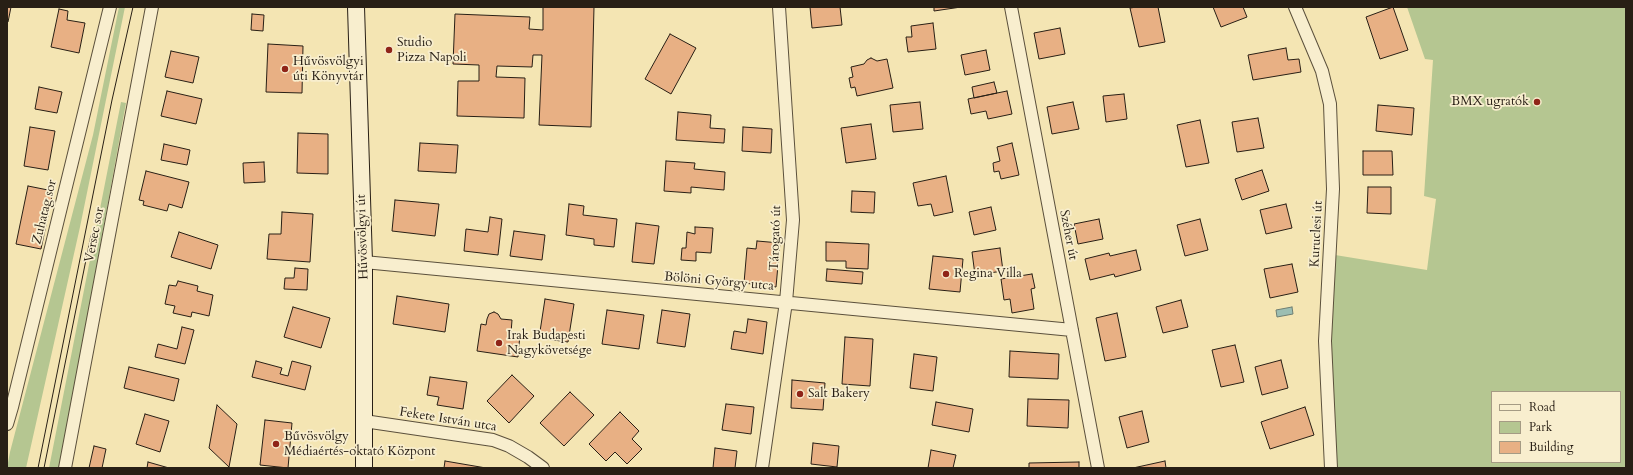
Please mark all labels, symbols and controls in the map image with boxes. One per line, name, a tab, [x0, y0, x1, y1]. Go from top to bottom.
place label: Studio Pizza Napoli	[397, 35, 467, 66]
marker: Studio Pizza Napoli	[384, 45, 394, 55]
place label: Hűvösvölgyi úti Könyvtár	[293, 54, 364, 85]
marker: Hűvösvölgyi úti Könyvtár	[280, 64, 290, 74]
place label: BMX ugratók	[1451, 94, 1529, 110]
marker: BMX ugratók	[1532, 97, 1542, 107]
street label: Zuhatag sor	[29, 178, 61, 246]
street label: Hűvösvölgyi út	[354, 194, 372, 280]
street label: Kuruclesi út	[1307, 200, 1327, 268]
street label: Tárogató út	[767, 205, 785, 271]
street label: Versec sor	[82, 206, 108, 264]
street label: Széher út	[1056, 209, 1080, 261]
place label: Regina Villa	[954, 266, 1022, 282]
street label: Bölöni György utca	[663, 269, 775, 295]
marker: Regina Villa	[941, 269, 951, 279]
place label: Irak Budapesti Nagykövetsége	[507, 328, 592, 359]
marker: Irak Budapesti Nagykövetsége	[494, 338, 504, 348]
place label: Salt Bakery	[808, 386, 870, 402]
marker: Salt Bakery	[795, 389, 805, 399]
legend	[1491, 391, 1621, 463]
text: Road	[1529, 399, 1555, 415]
street label: Fekete István utca	[398, 405, 498, 435]
text: Park	[1529, 419, 1552, 435]
place label: Bűvösvölgy Médiaértés-oktató Központ	[284, 429, 435, 460]
marker: Bűvösvölgy Médiaértés-oktató Központ	[271, 439, 281, 449]
text: Building	[1529, 439, 1573, 455]

